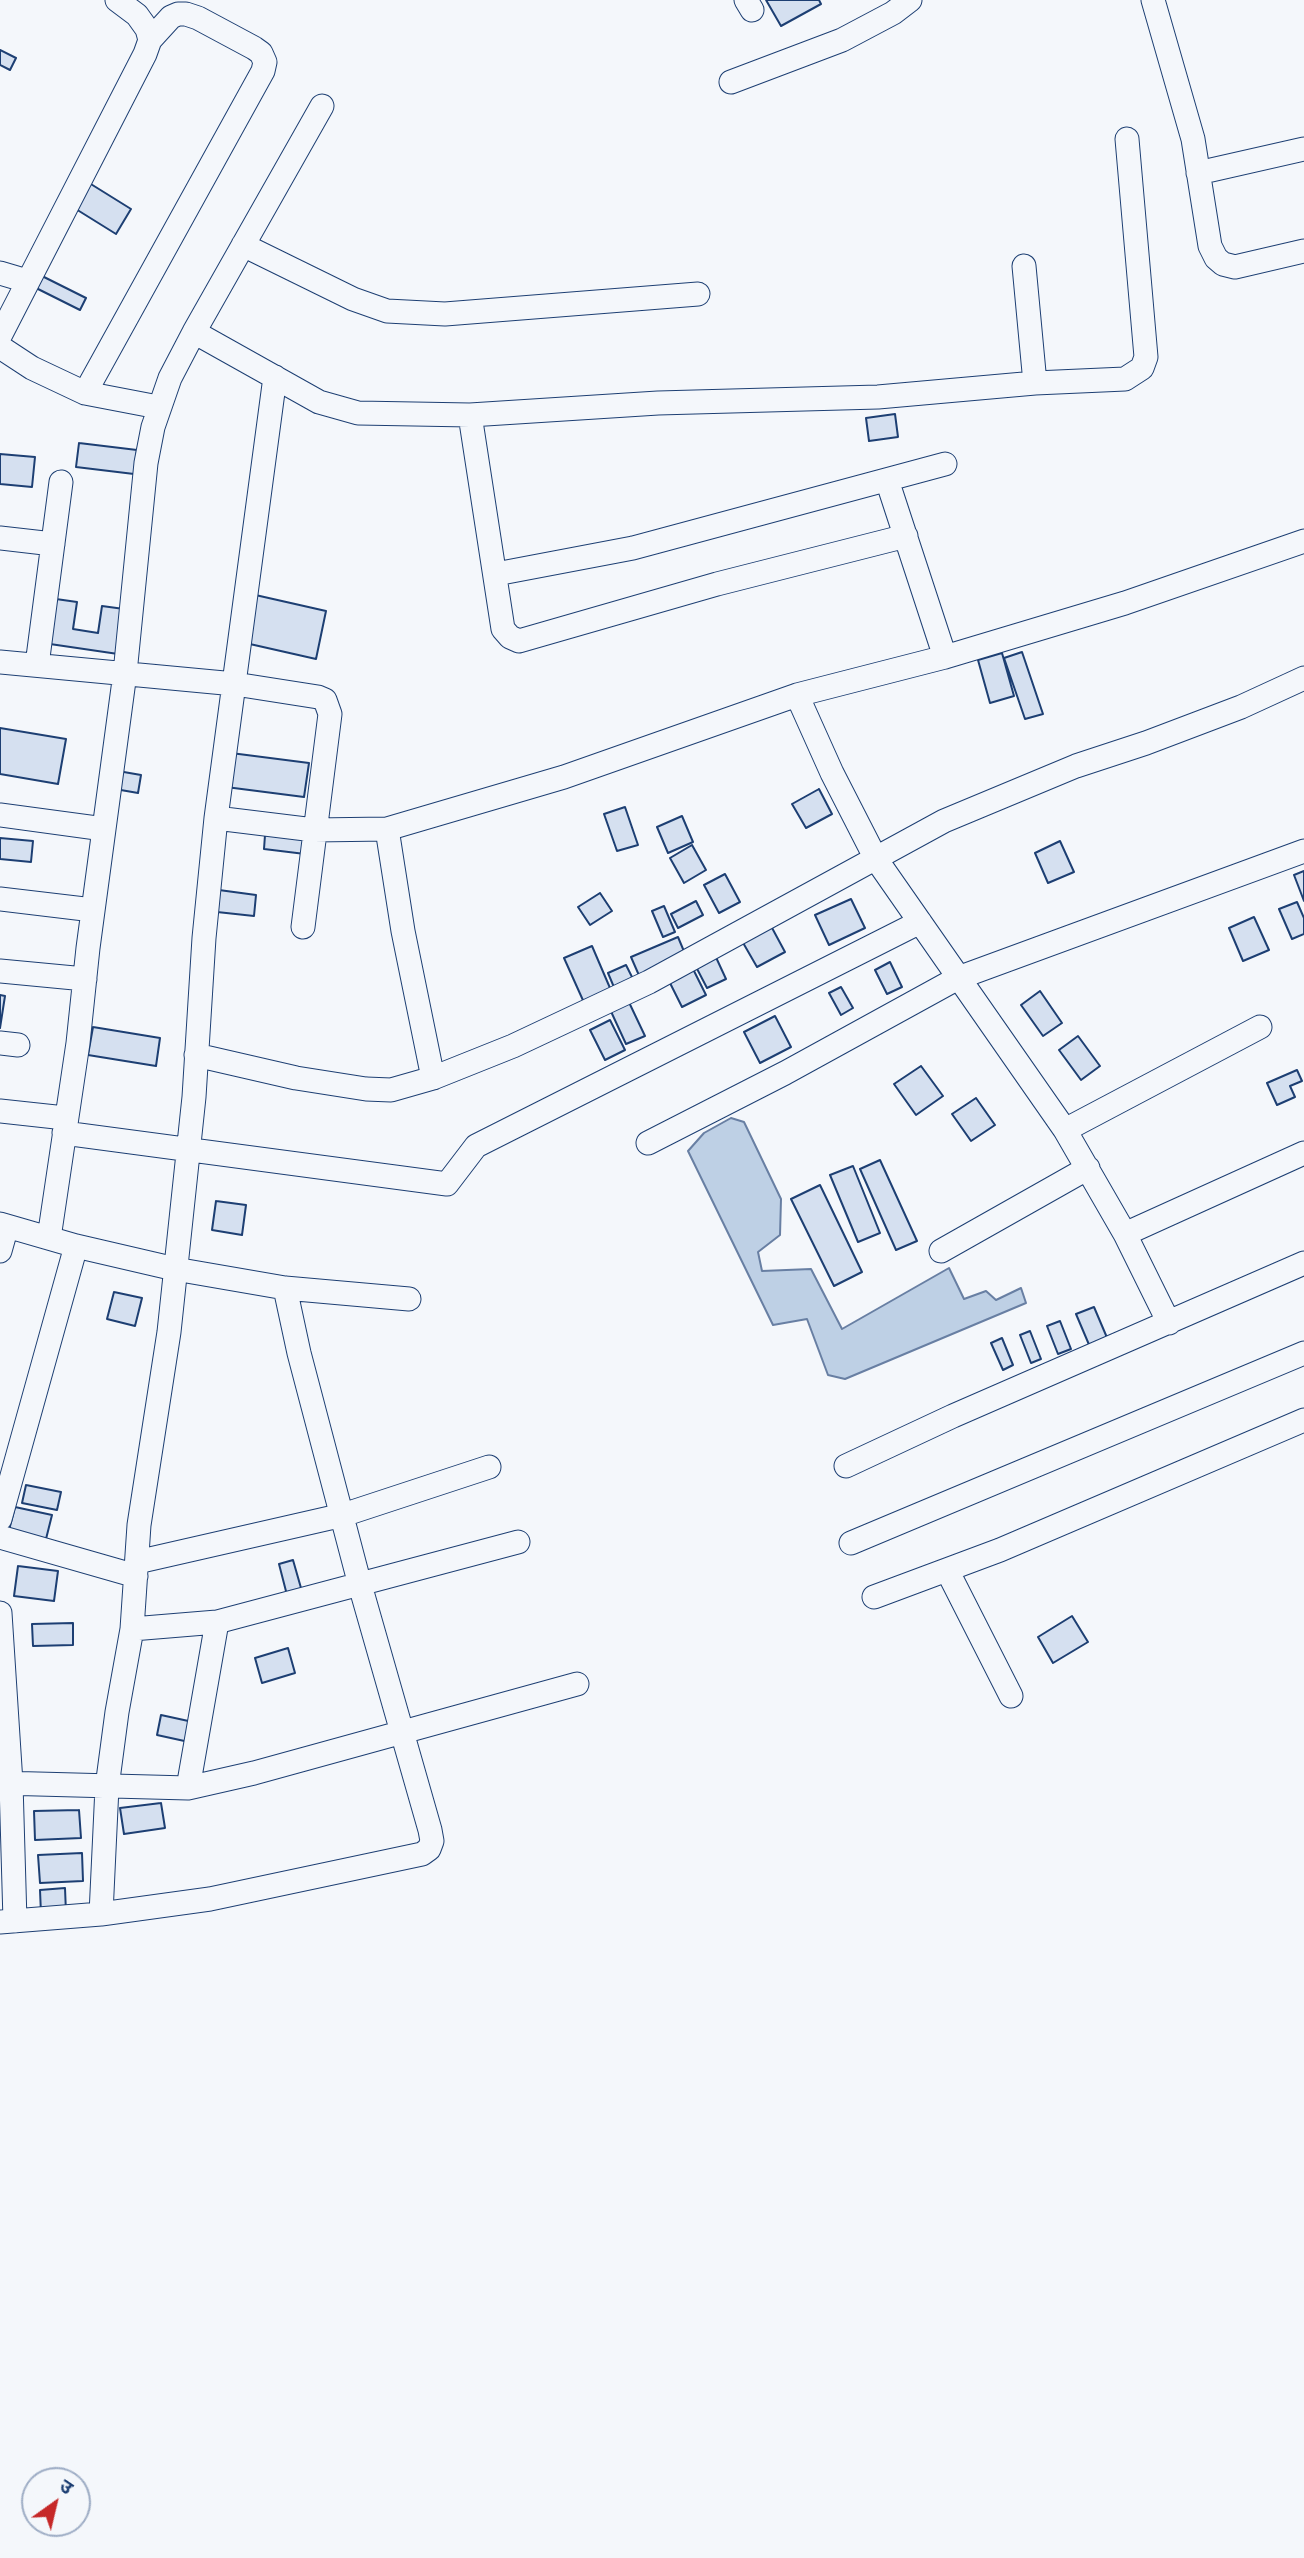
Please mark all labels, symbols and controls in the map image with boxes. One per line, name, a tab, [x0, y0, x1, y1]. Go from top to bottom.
north arrow	[21, 2467, 91, 2537]
text: उ	[55, 2473, 78, 2499]

